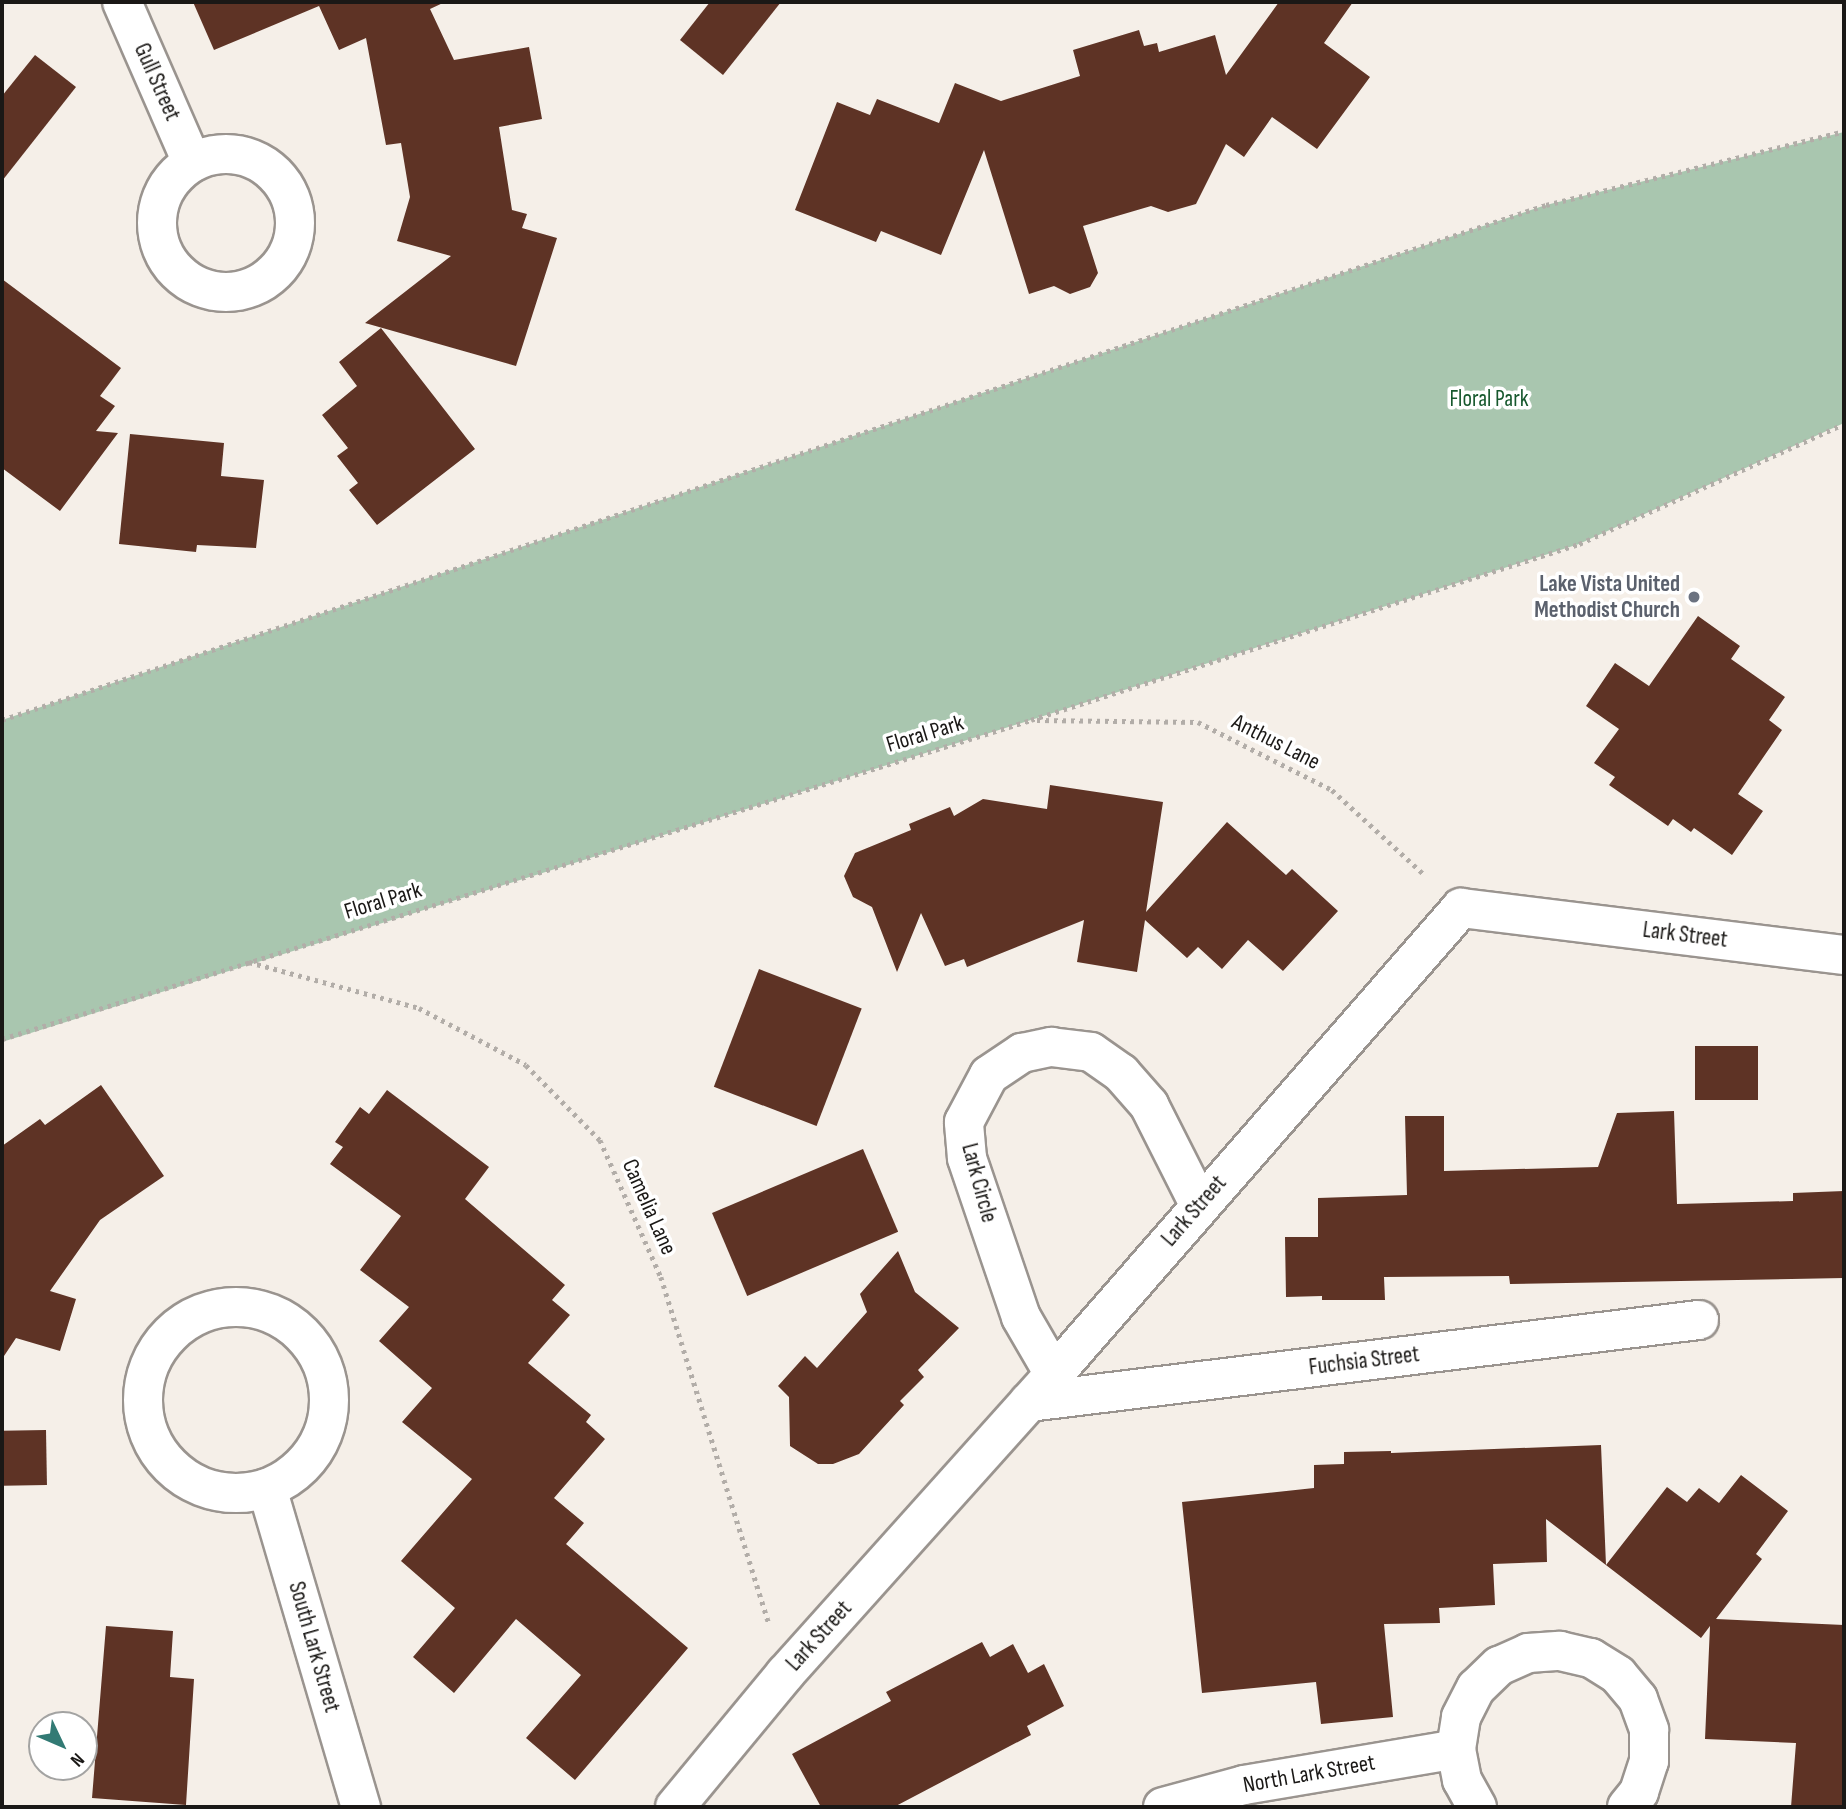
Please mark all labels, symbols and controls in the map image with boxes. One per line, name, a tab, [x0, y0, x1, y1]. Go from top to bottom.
street label: Gull Street	[128, 39, 186, 125]
park label: Floral Park	[1449, 385, 1529, 413]
place label: Lake Vista United Methodist Church	[1534, 570, 1680, 624]
marker: Lake Vista United Methodist Church	[1686, 589, 1702, 605]
street label: Anthus Lane	[1227, 708, 1325, 776]
street label: Floral Park	[883, 709, 967, 759]
street label: Floral Park	[341, 876, 425, 926]
street label: Lark Street	[1641, 916, 1729, 954]
street label: Lark Circle	[955, 1140, 1003, 1226]
street label: Camelia Lane	[616, 1155, 682, 1259]
street label: Lark Street	[1156, 1170, 1232, 1252]
street label: Fuchsia Street	[1307, 1341, 1421, 1381]
street label: South Lark Street	[282, 1579, 346, 1715]
street label: Lark Street	[780, 1595, 858, 1677]
north arrow	[28, 1711, 98, 1781]
text: N	[65, 1748, 89, 1771]
street label: North Lark Street	[1241, 1749, 1377, 1799]

